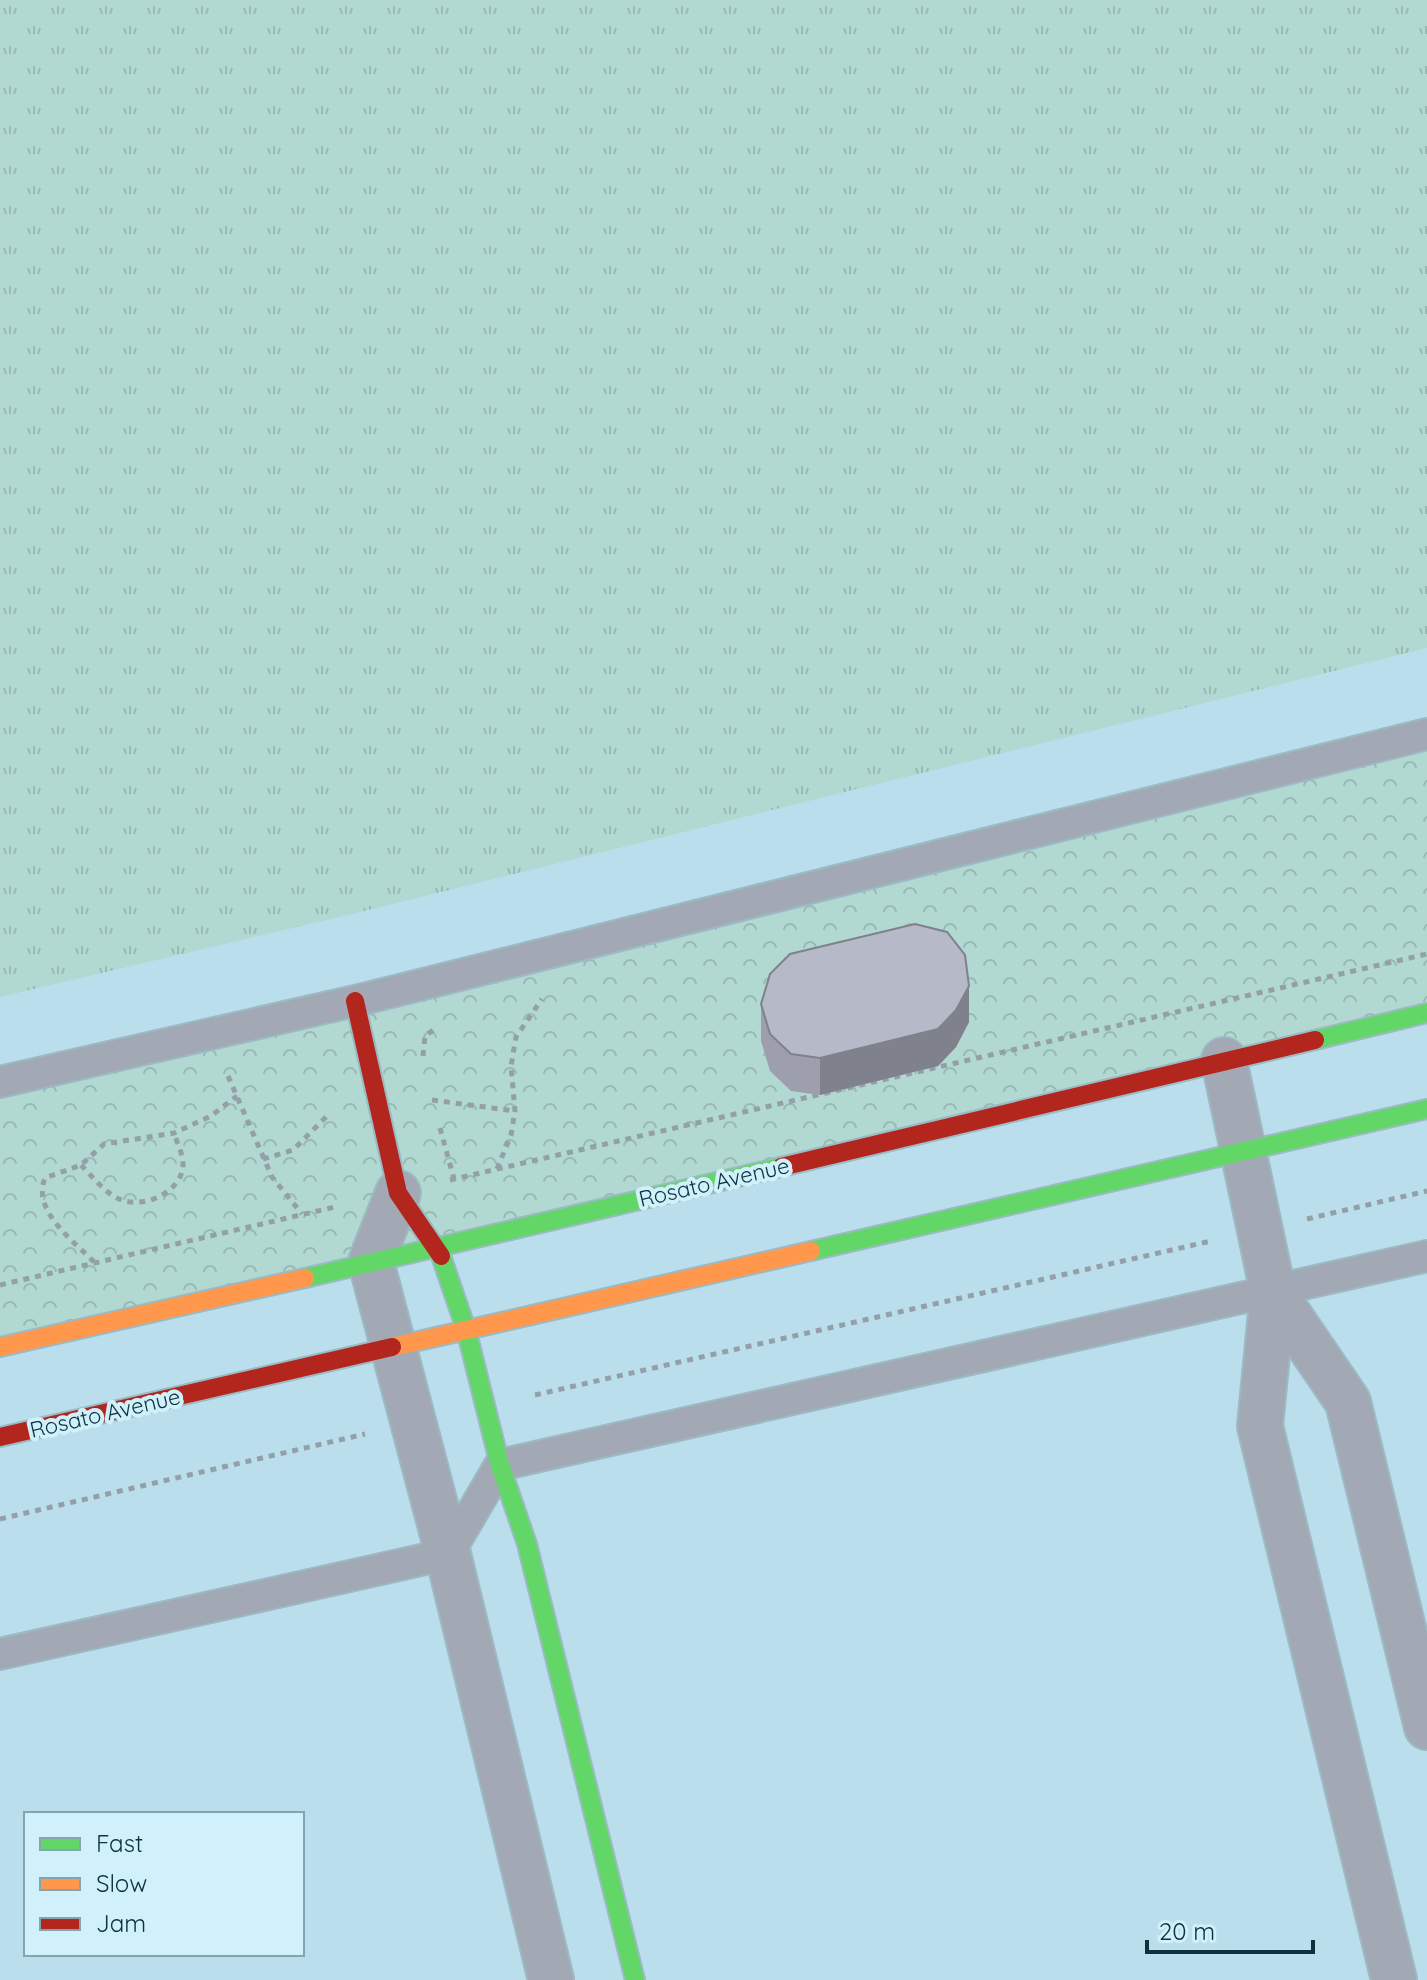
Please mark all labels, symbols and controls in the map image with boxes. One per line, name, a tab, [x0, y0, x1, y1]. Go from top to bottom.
street label: Rosato Avenue	[636, 1151, 792, 1213]
street label: Rosato Avenue	[27, 1382, 183, 1444]
legend	[24, 1812, 304, 1956]
text: Fast	[96, 1828, 143, 1858]
text: Slow	[96, 1868, 147, 1898]
scale bar	[1147, 1904, 1313, 1954]
text: Jam	[96, 1908, 146, 1938]
text: 20 m	[1159, 1916, 1215, 1946]

